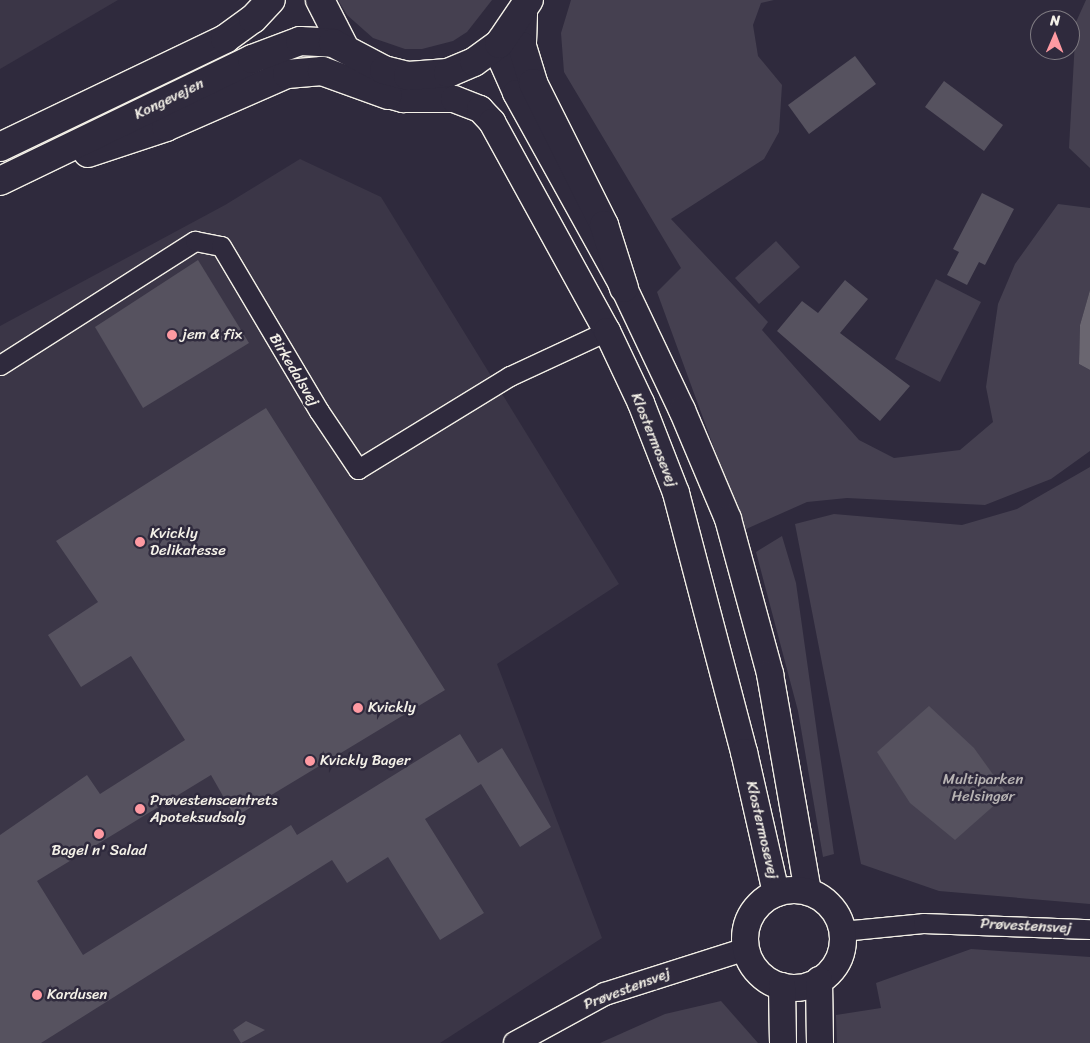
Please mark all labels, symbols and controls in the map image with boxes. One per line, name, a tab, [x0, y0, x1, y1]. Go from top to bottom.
text: N	[1050, 8, 1060, 33]
north arrow	[1030, 10, 1080, 60]
street label: Kongevejen	[131, 74, 207, 124]
place label: jem & fix	[182, 326, 242, 344]
marker: jem & fix	[166, 329, 178, 341]
street label: Birkedalsvej	[265, 330, 323, 410]
street label: Klostermosevej	[627, 390, 681, 490]
place label: Kvickly Delikatesse	[150, 524, 226, 559]
marker: Kvickly Delikatesse	[134, 536, 146, 548]
place label: Kvickly	[368, 699, 416, 717]
marker: Kvickly	[352, 702, 364, 714]
place label: Kvickly Bager	[320, 752, 410, 770]
marker: Kvickly Bager	[304, 755, 316, 767]
park label: Multiparken Helsingør	[943, 770, 1023, 805]
street label: Klostermosevej	[742, 779, 782, 881]
place label: Prøvestenscentrets Apoteksudsalg	[150, 791, 278, 826]
marker: Prøvestenscentrets Apoteksudsalg	[134, 803, 146, 815]
marker: Bagel n' Salad	[93, 828, 105, 840]
place label: Bagel n' Salad	[52, 842, 146, 860]
street label: Prøvestensvej	[980, 915, 1072, 937]
street label: Prøvestensvej	[581, 964, 673, 1014]
place label: Kardusen	[47, 986, 107, 1004]
marker: Kardusen	[31, 989, 43, 1001]

